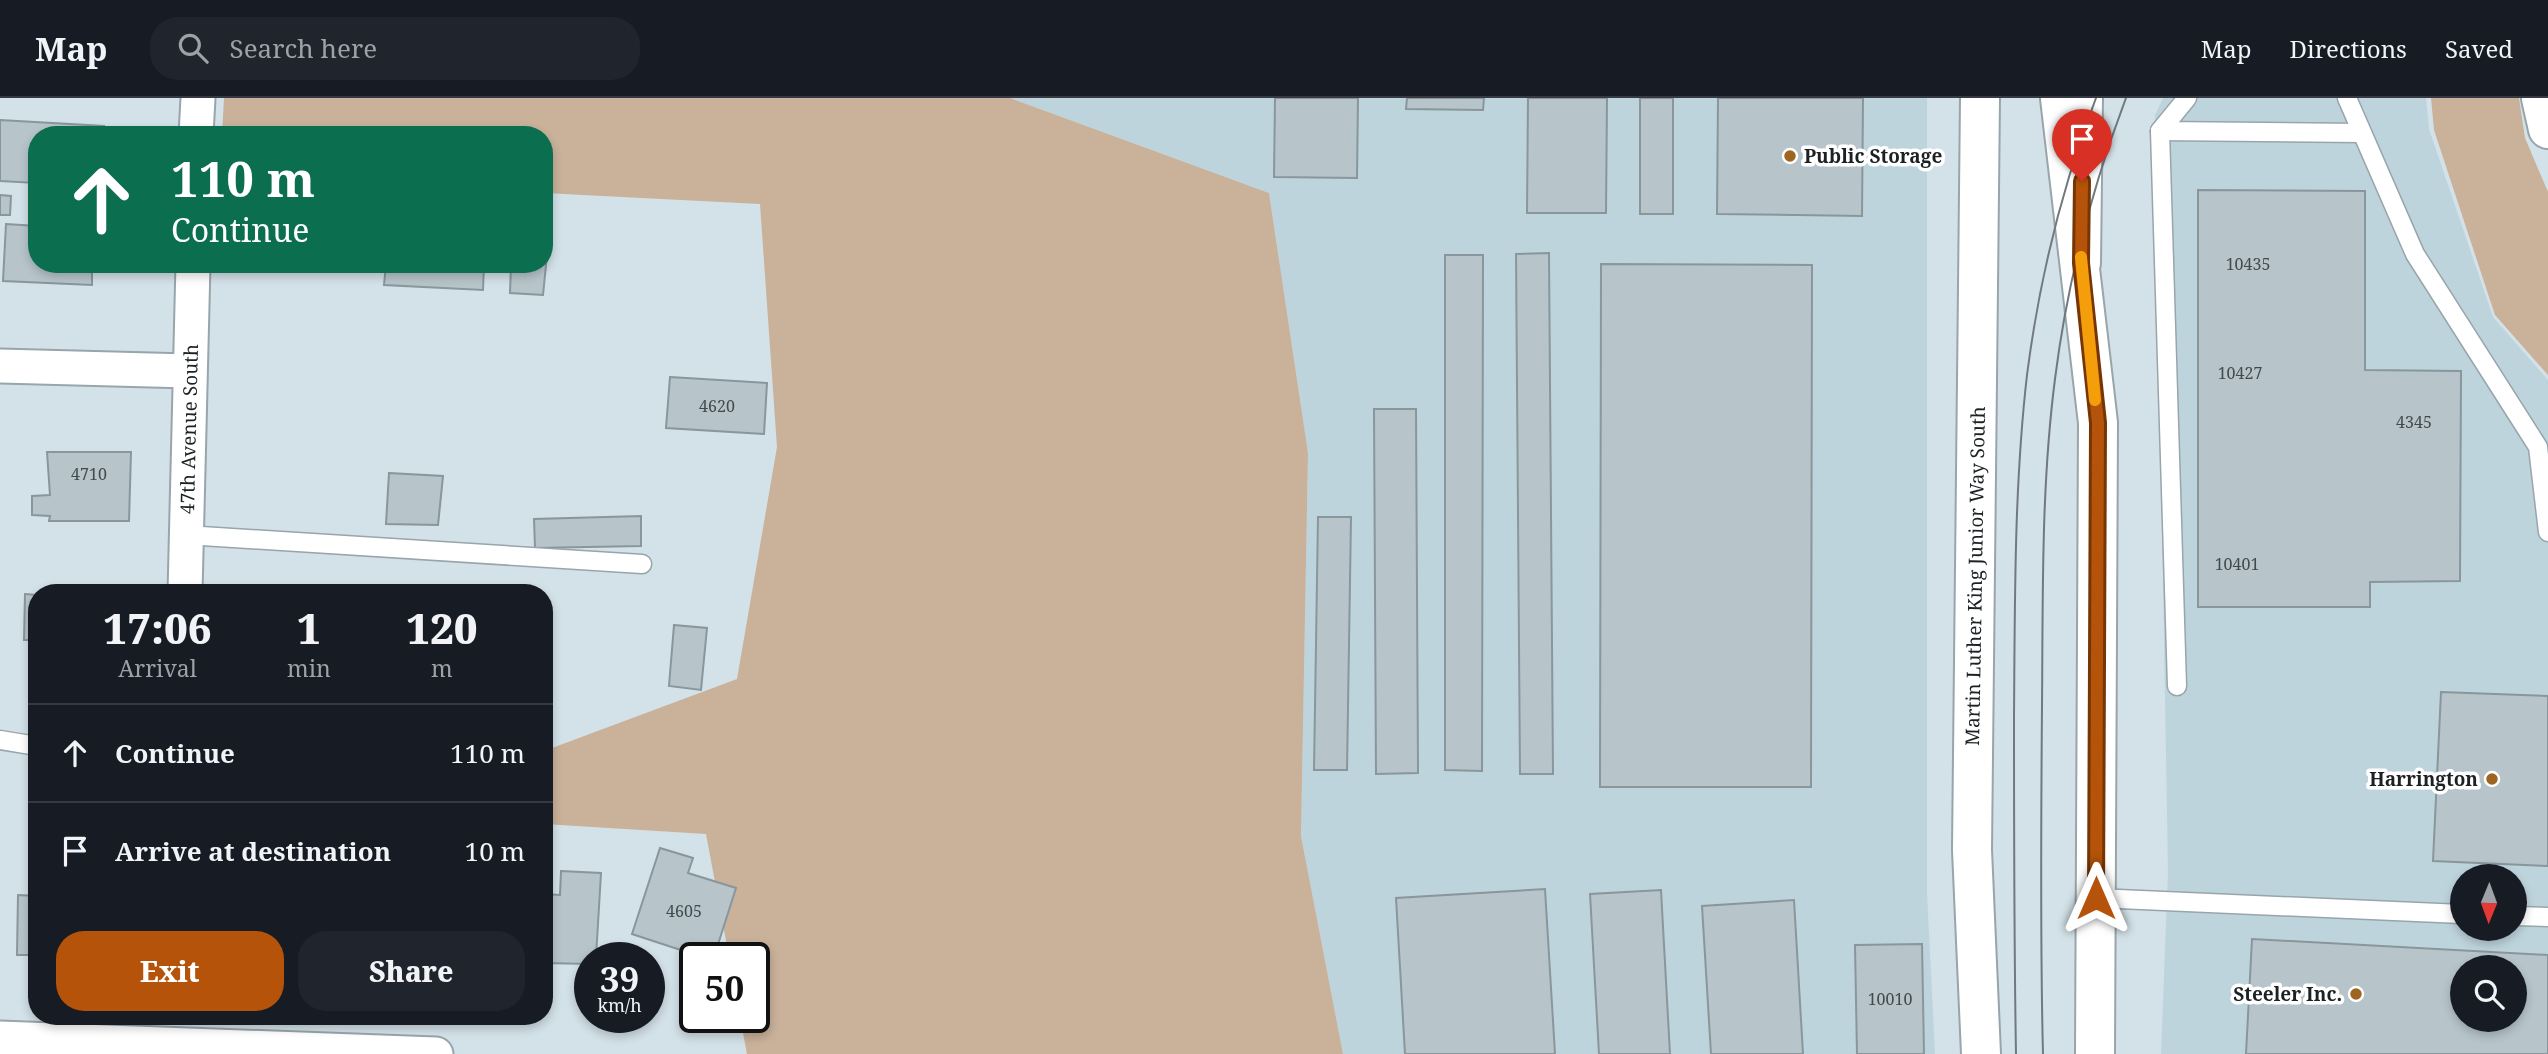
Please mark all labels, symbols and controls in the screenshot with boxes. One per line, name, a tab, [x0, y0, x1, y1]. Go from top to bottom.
search box	[150, 17, 640, 80]
text: Map	[35, 26, 108, 71]
icon: search	[174, 29, 212, 67]
text: Search here	[230, 30, 377, 66]
text: Map	[2201, 32, 2252, 65]
text: Directions	[2290, 32, 2407, 65]
text: Saved	[2445, 32, 2513, 65]
pin	[2052, 109, 2112, 181]
icon: arrive	[2063, 120, 2101, 158]
place label: Public Storage	[1804, 143, 1942, 169]
text: 110 m	[171, 145, 315, 211]
marker: Public Storage	[1782, 148, 1798, 164]
icon: ahead	[56, 154, 147, 245]
text: Continue	[171, 208, 309, 251]
house number: 10435	[2226, 253, 2270, 275]
street label: 47th Avenue South	[174, 344, 204, 514]
house number: 10427	[2218, 362, 2262, 384]
house number: 4620	[699, 395, 735, 417]
street label: Martin Luther King Junior Way South	[1959, 406, 1991, 746]
house number: 4345	[2396, 411, 2432, 433]
house number: 4710	[71, 463, 107, 485]
house number: 10401	[2215, 553, 2259, 575]
text: 17:06	[103, 599, 212, 656]
text: 1	[297, 599, 321, 656]
text: 120	[406, 599, 478, 656]
text: Arrival	[118, 652, 197, 684]
text: min	[287, 652, 331, 684]
text: m	[431, 652, 453, 684]
icon: ahead	[56, 734, 94, 772]
text: Continue	[115, 735, 235, 771]
text: 110 m	[450, 735, 525, 771]
place label: Harrington	[2369, 766, 2478, 792]
marker: Harrington	[2484, 771, 2500, 787]
icon: arrive	[56, 832, 94, 870]
text: Arrive at destination	[115, 833, 391, 869]
text: 10 m	[465, 833, 525, 869]
position arrow	[2059, 861, 2133, 935]
north arrow	[2450, 864, 2527, 942]
map controls	[2450, 864, 2527, 1032]
house number: 4605	[666, 900, 702, 922]
button: Exit	[56, 931, 284, 1011]
button: Share	[298, 931, 525, 1011]
speed limit sign: 50	[679, 942, 770, 1033]
text: 39	[600, 955, 639, 1002]
button: search	[2450, 955, 2527, 1032]
place label: Steeler Inc.	[2233, 981, 2342, 1007]
marker: Steeler Inc.	[2348, 986, 2364, 1002]
house number: 10010	[1868, 988, 1912, 1010]
text: km/h	[597, 993, 642, 1017]

